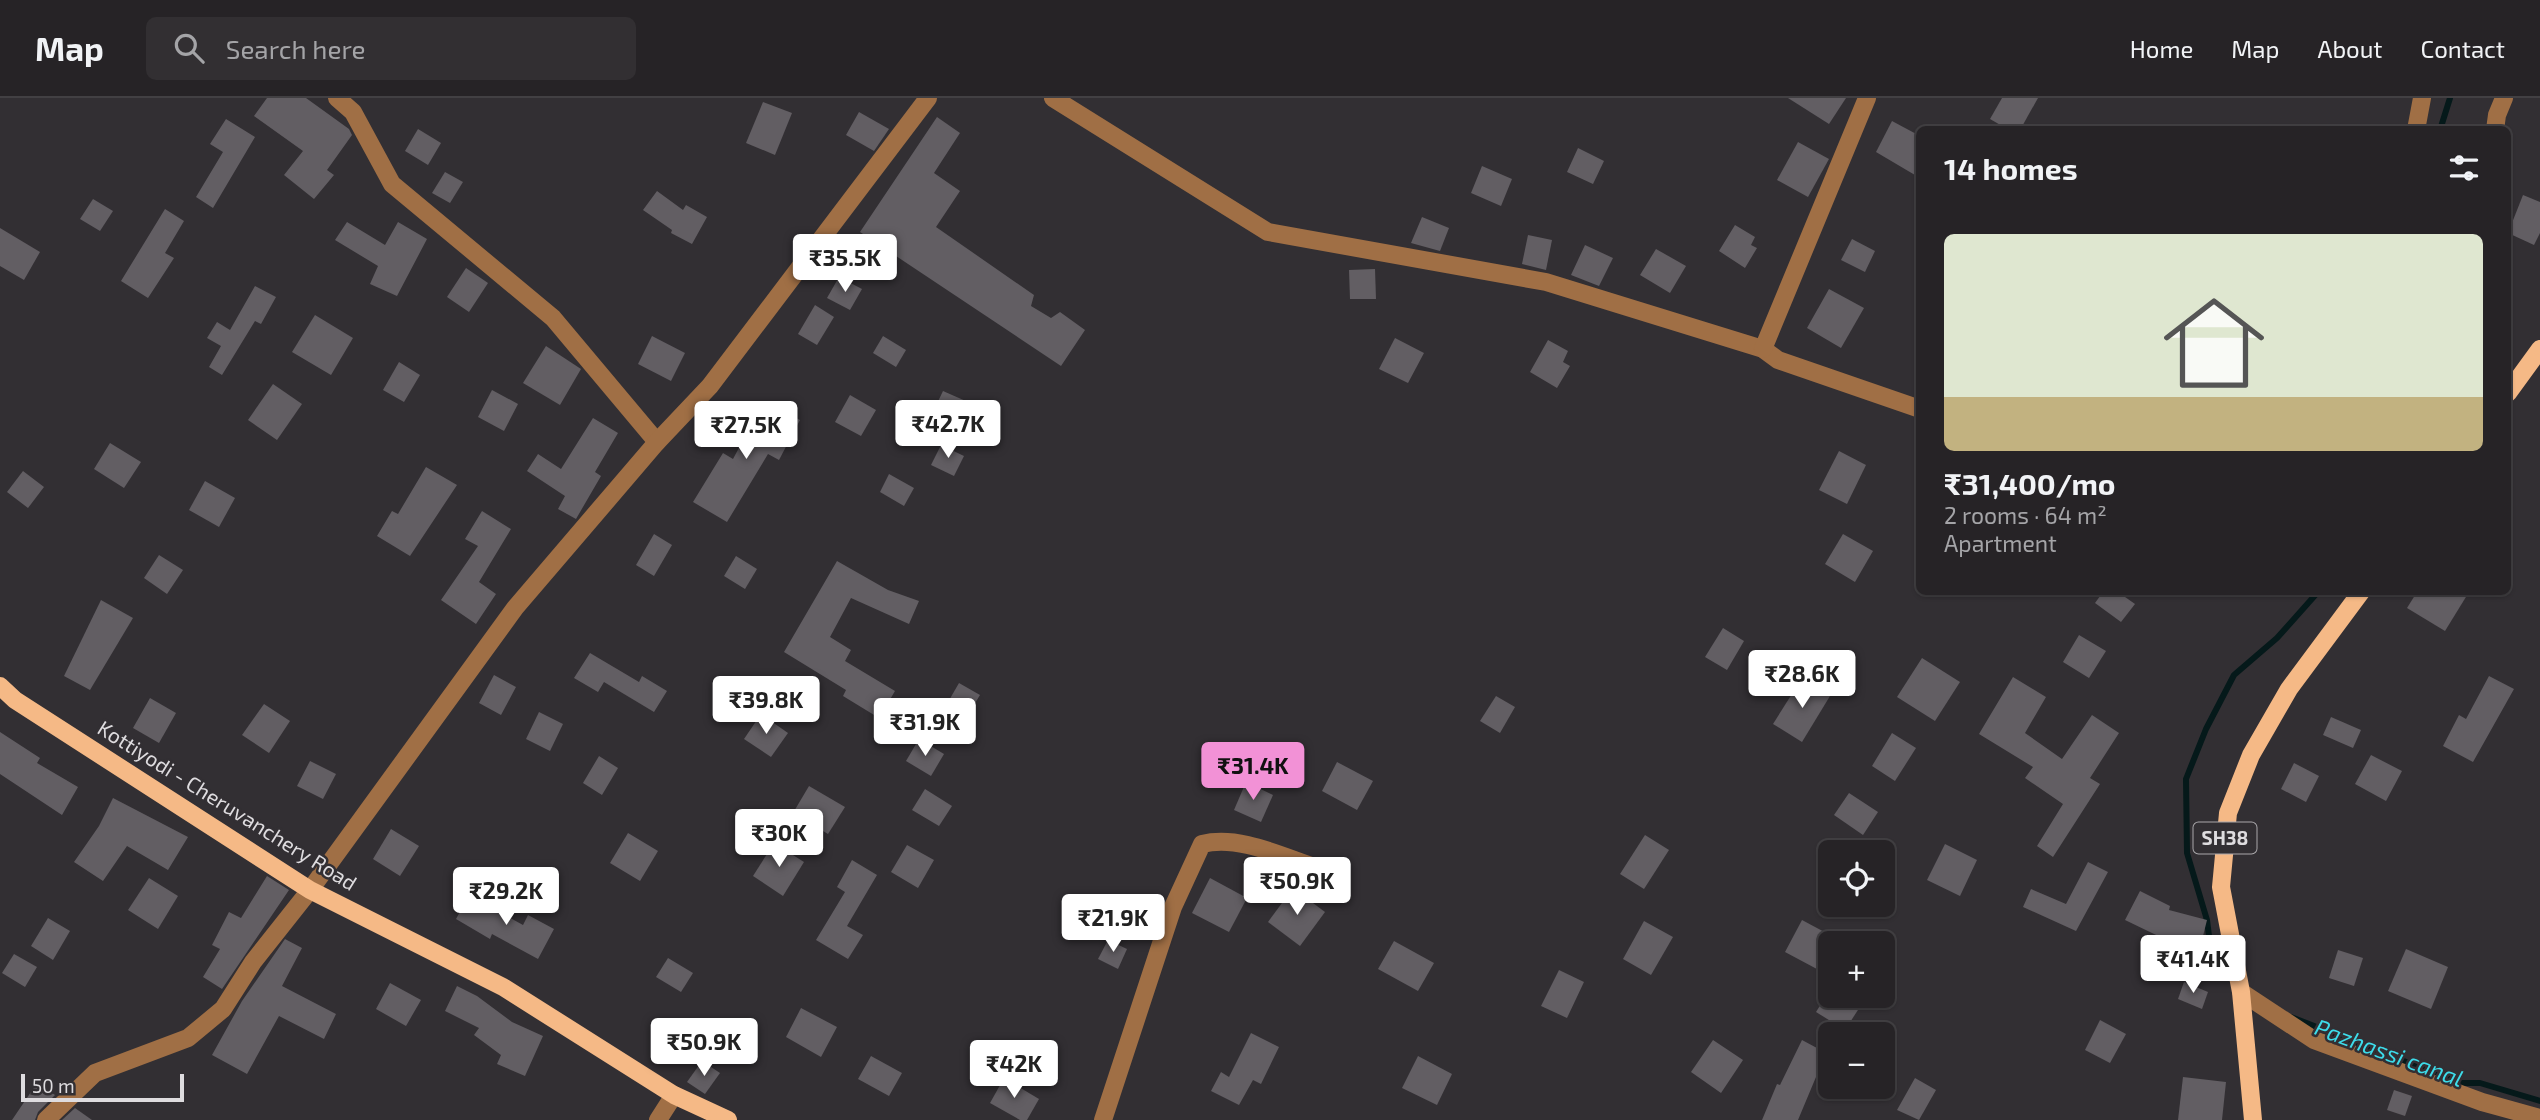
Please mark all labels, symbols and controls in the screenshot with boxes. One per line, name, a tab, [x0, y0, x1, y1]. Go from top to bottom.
search box	[146, 17, 636, 80]
text: Map	[35, 28, 104, 68]
icon: search	[170, 29, 208, 67]
text: Search here	[226, 33, 365, 64]
text: Home	[2130, 34, 2193, 63]
text: Map	[2231, 34, 2279, 63]
text: About	[2317, 34, 2383, 63]
text: Contact	[2421, 34, 2505, 63]
icon: filters	[2445, 149, 2483, 187]
text: 14 homes	[1944, 150, 2078, 186]
pin: ₹35.5K	[788, 234, 902, 294]
text: ₹35.5K	[809, 243, 881, 271]
icon: home	[2151, 280, 2277, 406]
pin: ₹42.7K	[891, 400, 1005, 460]
pin: ₹27.5K	[689, 402, 803, 461]
text: ₹42.7K	[911, 409, 985, 437]
text: ₹27.5K	[710, 410, 782, 438]
text: ₹31,400/mo	[1944, 465, 2116, 501]
text: 2 rooms · 64 m²	[1944, 501, 2107, 529]
text: Apartment	[1944, 529, 2057, 557]
pin: ₹28.6K	[1745, 650, 1859, 710]
text: ₹28.6K	[1764, 659, 1840, 687]
pin: ₹39.8K	[709, 676, 823, 736]
text: ₹39.8K	[729, 685, 803, 713]
pin: ₹31.9K	[868, 698, 982, 758]
text: ₹31.9K	[890, 707, 960, 735]
street label: Kottiyodi - Cheruvanchery Road	[94, 714, 362, 895]
pin: ₹31.4K	[1196, 742, 1310, 802]
text: ₹31.4K	[1217, 751, 1289, 779]
pin: ₹30K	[738, 810, 820, 869]
text: ₹30K	[751, 818, 807, 846]
road number: SH38	[2194, 822, 2256, 853]
map controls	[1818, 840, 1895, 1099]
button: locate	[1818, 840, 1895, 917]
pin: ₹50.9K	[1240, 858, 1354, 917]
text: ₹50.9K	[1260, 866, 1334, 894]
pin: ₹29.2K	[449, 868, 563, 927]
text: ₹29.2K	[469, 876, 543, 904]
pin: ₹21.9K	[1056, 894, 1170, 954]
text: ₹21.9K	[1078, 903, 1148, 931]
button: +	[1818, 931, 1895, 1008]
pin: ₹41.4K	[2136, 936, 2250, 995]
text: ₹41.4K	[2157, 944, 2229, 972]
water label: Pazhassi canal	[2311, 1012, 2467, 1092]
pin: ₹50.9K	[647, 1018, 761, 1078]
button: −	[1818, 1022, 1895, 1099]
text: ₹50.9K	[667, 1027, 741, 1055]
pin: ₹42K	[973, 1040, 1055, 1100]
text: ₹42K	[986, 1049, 1042, 1077]
scale bar	[21, 1071, 184, 1103]
text: 50 m	[32, 1074, 75, 1097]

